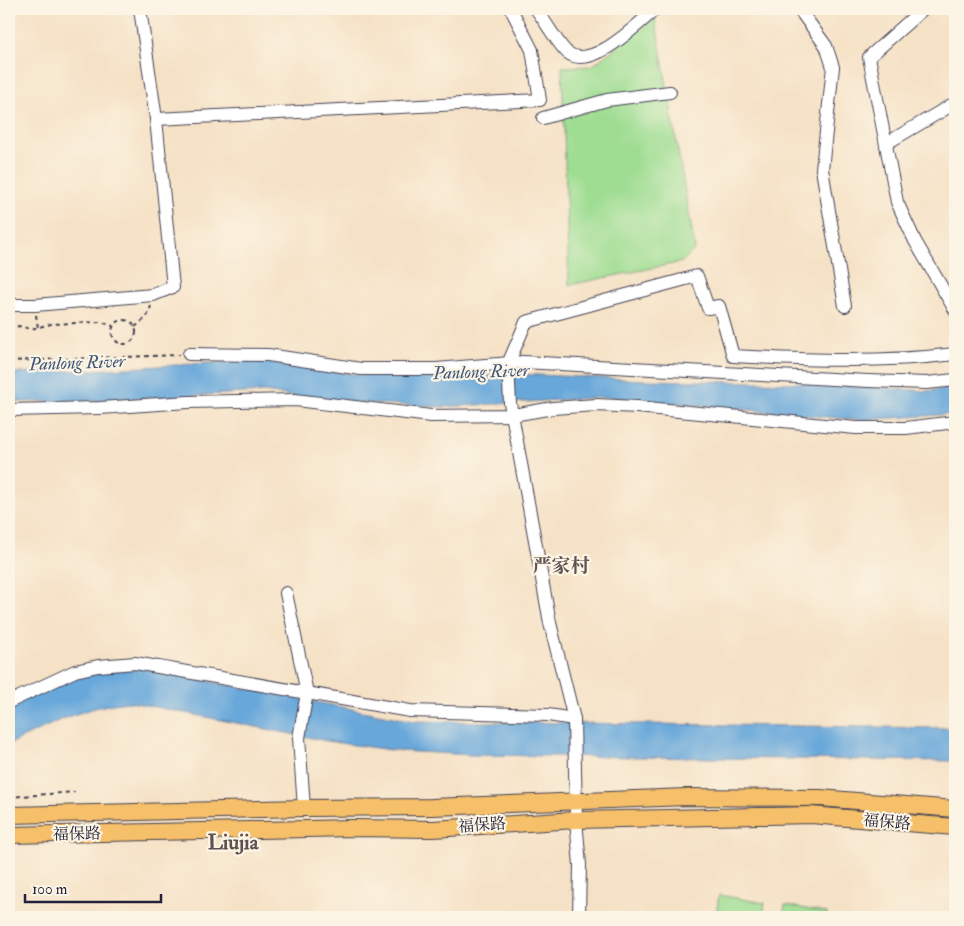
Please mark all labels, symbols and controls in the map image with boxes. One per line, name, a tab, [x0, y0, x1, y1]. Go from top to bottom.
water label: Panlong River	[27, 350, 127, 376]
water label: Panlong River	[431, 359, 531, 385]
district label: 严家村	[532, 554, 590, 578]
street label: 福保路	[862, 810, 912, 834]
street label: 福保路	[457, 813, 507, 837]
street label: 福保路	[53, 824, 101, 844]
district label: Liujia	[208, 829, 260, 856]
scale bar	[25, 871, 161, 903]
text: 100 m	[32, 880, 68, 899]

